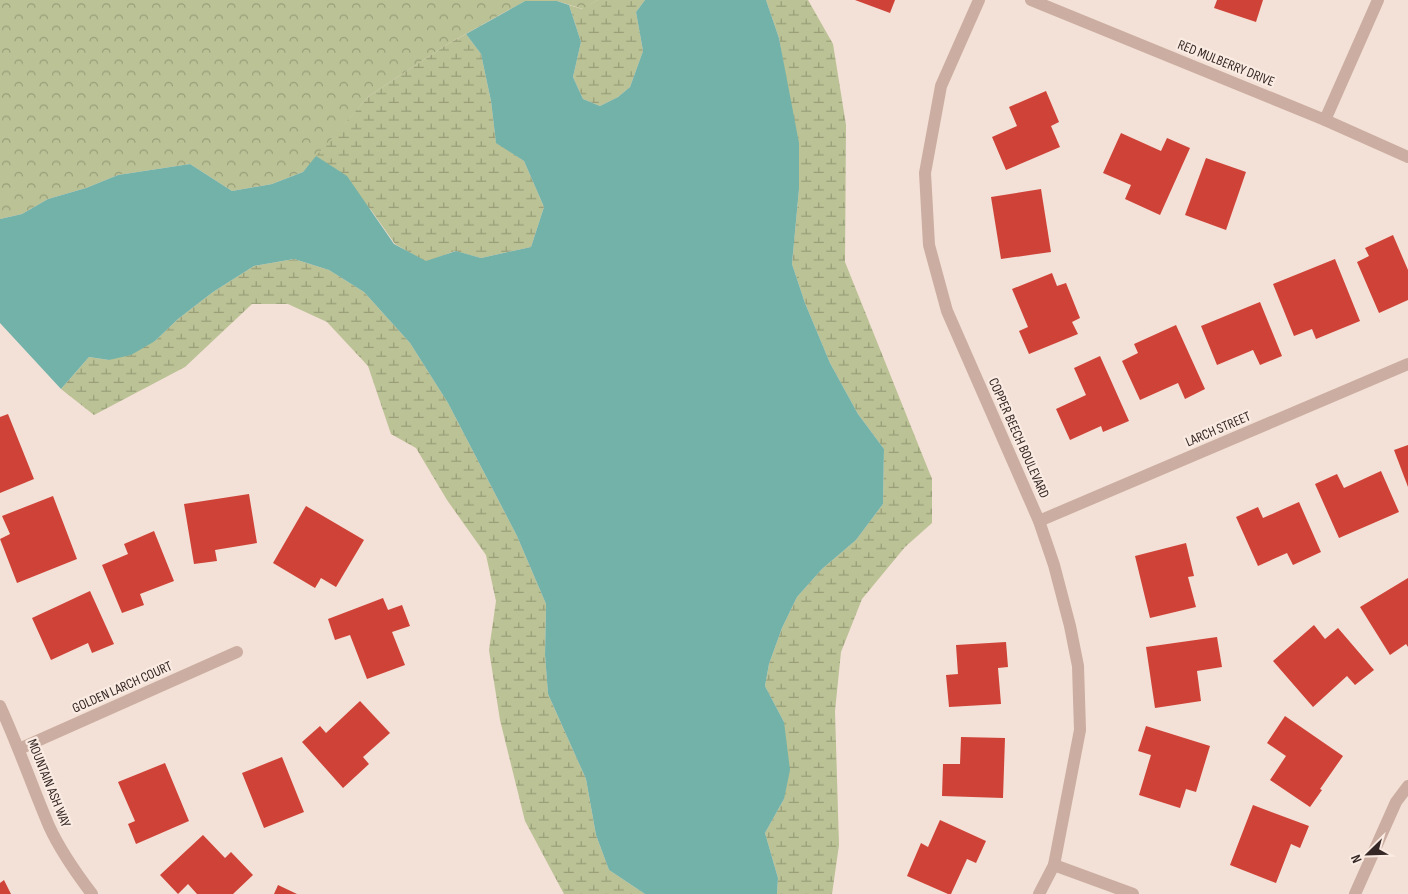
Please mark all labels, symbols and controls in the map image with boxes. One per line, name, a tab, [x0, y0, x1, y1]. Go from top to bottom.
street label: RED MULBERRY DRIVE	[1175, 36, 1277, 90]
street label: COPPER BEECH BOULEVARD	[985, 375, 1053, 501]
street label: LARCH STREET	[1183, 408, 1253, 450]
street label: GOLDEN LARCH COURT	[69, 657, 175, 717]
street label: MOUNTAIN ASH WAY	[24, 736, 75, 830]
north arrow	[1343, 829, 1393, 879]
text: N	[1347, 852, 1366, 866]

